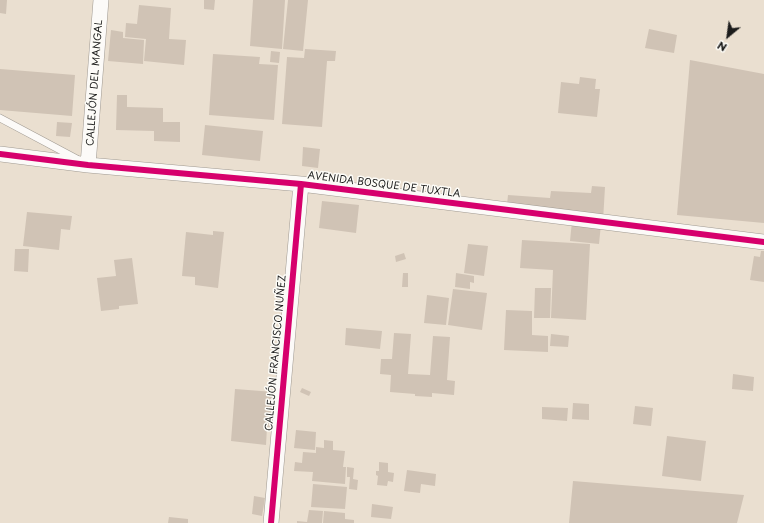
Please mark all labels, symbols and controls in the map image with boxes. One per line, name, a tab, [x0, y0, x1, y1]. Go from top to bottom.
north arrow	[708, 16, 748, 56]
street label: CALLEJÓN DEL MANGAL	[85, 19, 105, 147]
text: N	[714, 37, 730, 56]
street label: AVENIDA BOSQUE DE TUXTLA	[307, 170, 461, 200]
street label: CALLEJÓN FRANCISCO NUÑEZ	[263, 274, 289, 432]

